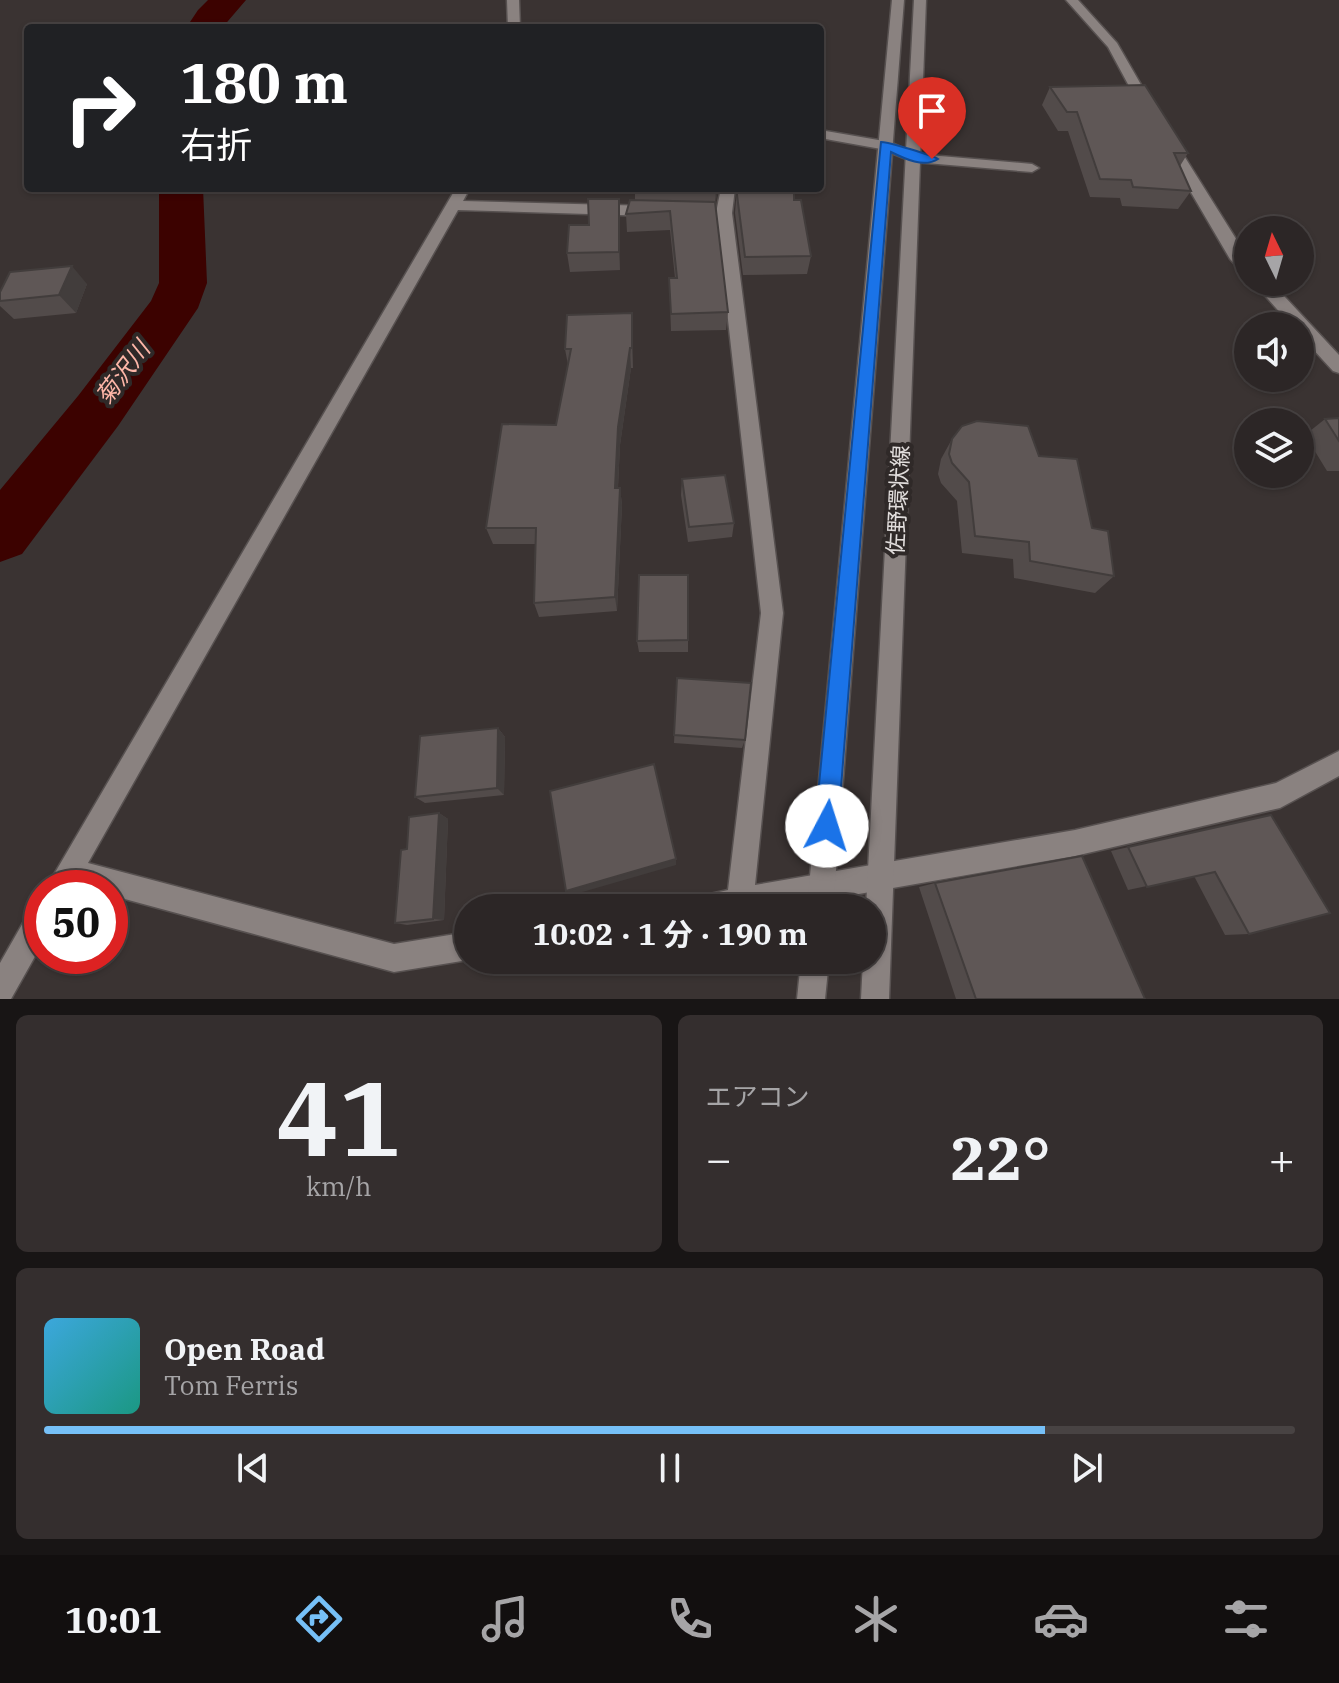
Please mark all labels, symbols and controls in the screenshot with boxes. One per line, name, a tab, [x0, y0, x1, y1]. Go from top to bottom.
text: 180 m	[180, 46, 348, 118]
icon: right	[48, 56, 152, 160]
pin	[898, 77, 966, 159]
icon: arrive	[910, 89, 954, 133]
text: 右折	[180, 121, 252, 168]
north arrow	[1234, 216, 1314, 296]
map controls	[1234, 216, 1314, 488]
button: sound	[1234, 312, 1314, 392]
water label: 菊沢川	[88, 332, 158, 411]
button: layers	[1234, 408, 1314, 488]
street label: 佐野環状線	[880, 444, 915, 556]
position arrow	[785, 784, 869, 868]
speed limit sign: 50	[24, 870, 128, 974]
text: 10:02 · 1 分 · 190 m	[532, 914, 808, 953]
text: 41	[276, 1049, 401, 1185]
text: エアコン	[706, 1079, 810, 1113]
text: 22°	[950, 1118, 1050, 1197]
text: −	[706, 1130, 732, 1187]
text: +	[1269, 1130, 1295, 1187]
text: km/h	[306, 1169, 372, 1203]
text: Open Road	[164, 1329, 325, 1368]
text: Tom Ferris	[164, 1368, 298, 1402]
icon: previous	[231, 1446, 275, 1490]
icon: pause	[648, 1446, 692, 1490]
icon: next	[1065, 1446, 1109, 1490]
icon: directions	[291, 1591, 347, 1647]
icon: music	[477, 1591, 533, 1647]
icon: phone	[662, 1591, 718, 1647]
icon: climate	[848, 1591, 904, 1647]
icon: car	[1033, 1591, 1089, 1647]
icon: filters	[1218, 1591, 1274, 1647]
text: 10:01	[65, 1596, 162, 1643]

